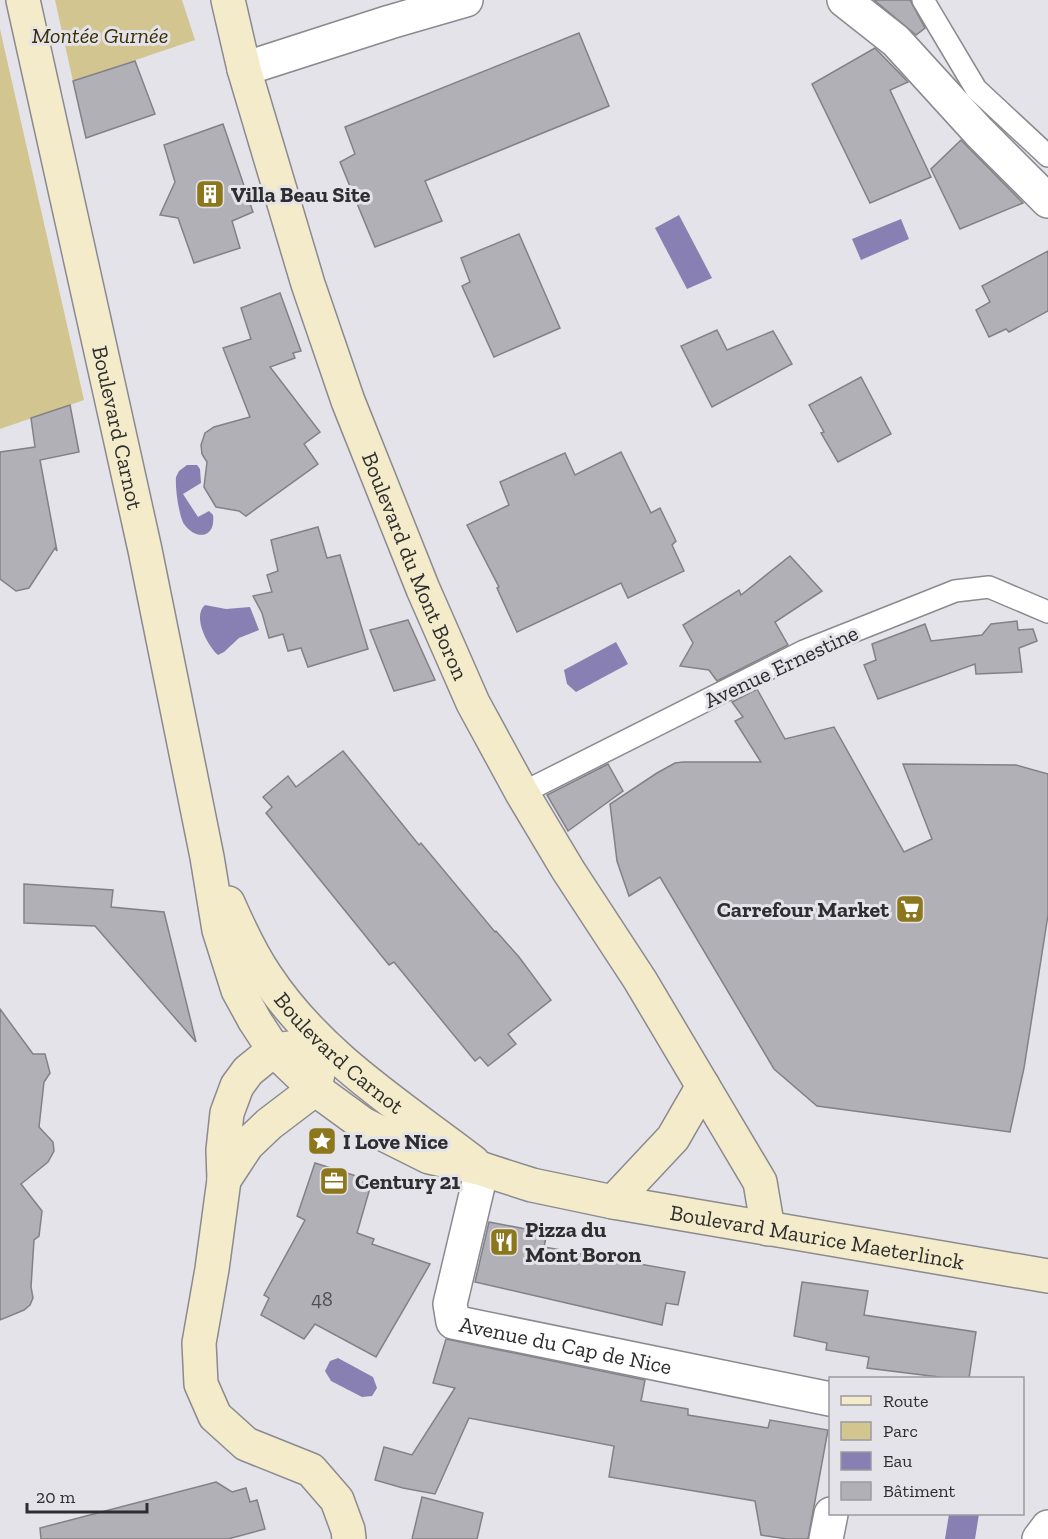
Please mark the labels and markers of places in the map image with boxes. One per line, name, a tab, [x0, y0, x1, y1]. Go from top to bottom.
building icon: Villa Beau Site	[194, 178, 226, 210]
place label: Villa Beau Site	[231, 181, 371, 208]
supermarket icon: Carrefour Market	[894, 893, 926, 925]
place label: Carrefour Market	[717, 896, 889, 923]
place icon: I Love Nice	[306, 1125, 338, 1157]
place label: I Love Nice	[343, 1128, 449, 1155]
office icon: Century 21	[318, 1165, 350, 1197]
place label: Century 21	[355, 1168, 460, 1195]
place label: Pizza du Mont Boron	[525, 1216, 641, 1268]
restaurant icon: Pizza du Mont Boron	[488, 1226, 520, 1258]

